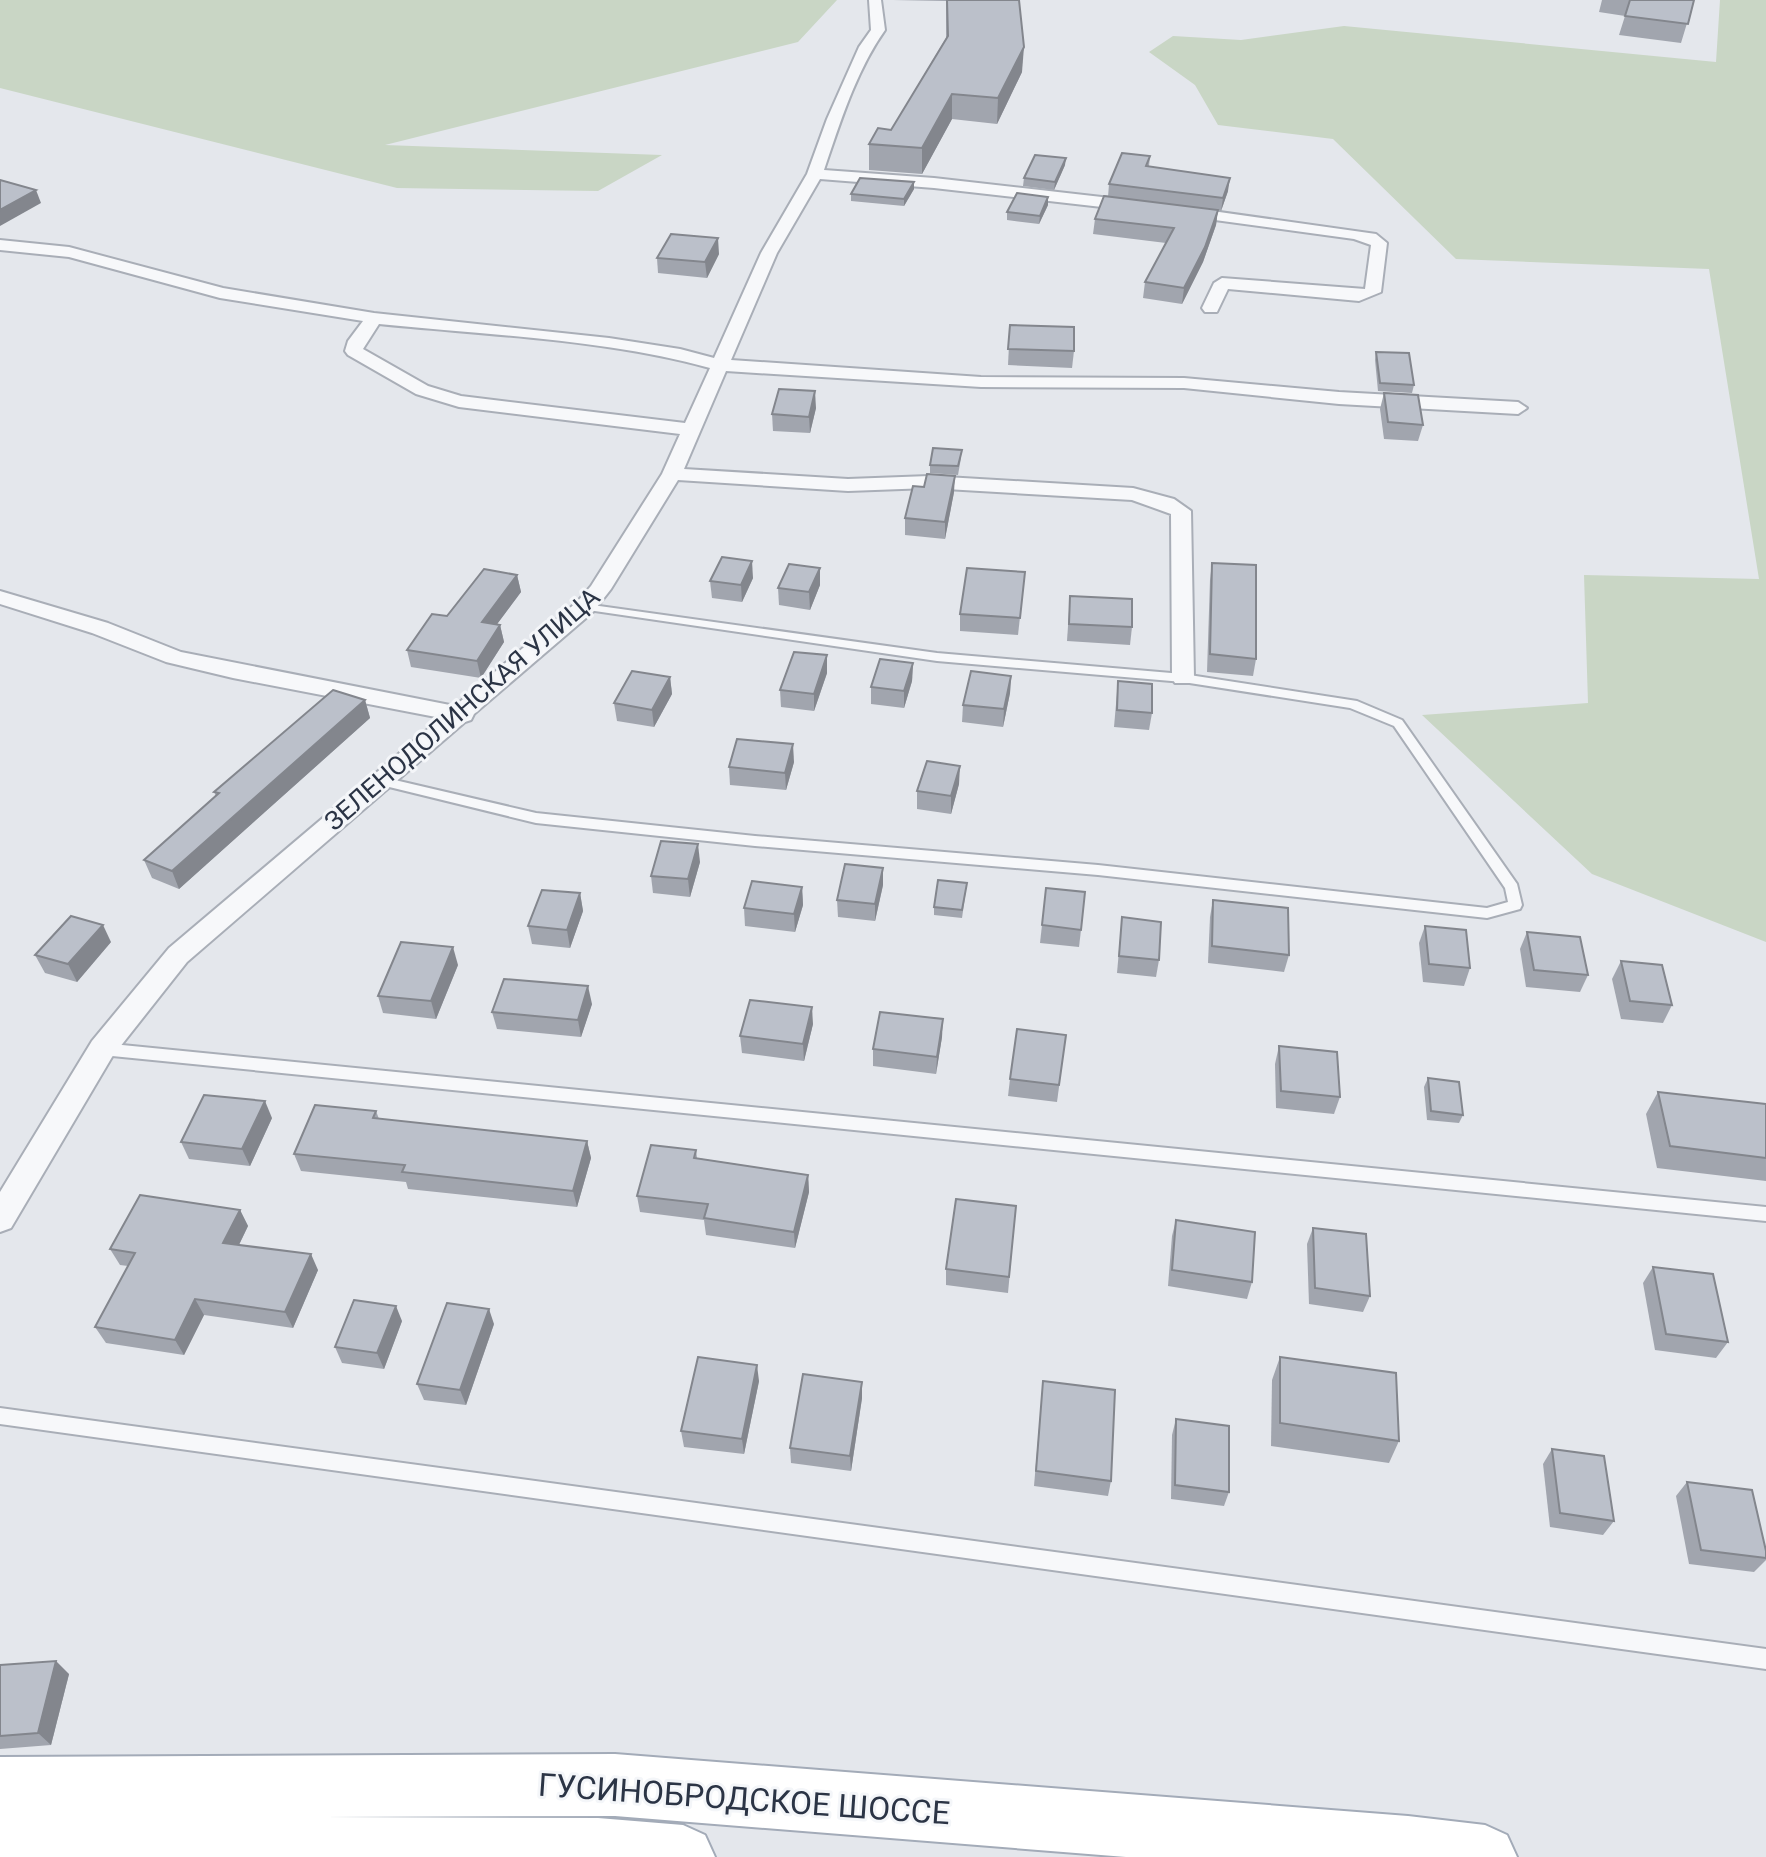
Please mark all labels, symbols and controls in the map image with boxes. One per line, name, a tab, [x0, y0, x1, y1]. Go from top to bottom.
street label: ЗЕЛЕНОДОЛИНСКАЯ УЛИЦА	[319, 582, 605, 836]
street label: ГУСИНОБРОДСКОЕ ШОССЕ	[537, 1766, 951, 1832]

